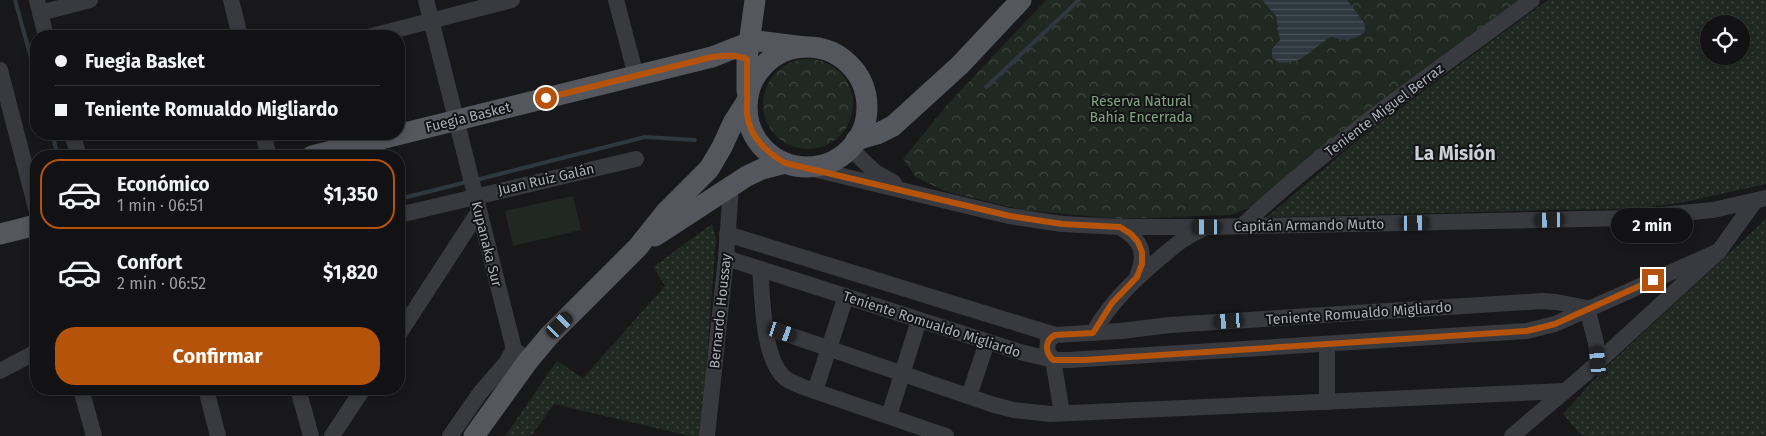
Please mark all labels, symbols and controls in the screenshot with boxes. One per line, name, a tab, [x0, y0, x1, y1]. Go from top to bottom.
map controls	[1700, 15, 1750, 65]
button: locate	[1700, 15, 1750, 65]
text: Fuegia Basket	[85, 50, 205, 73]
street label: Teniente Miguel Berraz	[1322, 60, 1447, 161]
route start	[535, 87, 557, 109]
park label: Reserva Natural Bahía Encerrada	[1089, 93, 1193, 126]
text: Teniente Romualdo Migliardo	[85, 98, 338, 121]
street label: Fuegia Basket	[424, 98, 513, 136]
district label: La Misión	[1414, 142, 1496, 165]
street label: Juan Ruiz Galán	[496, 160, 596, 199]
icon: car	[57, 172, 102, 217]
text: Económico	[117, 173, 210, 196]
text: $1,350	[323, 183, 378, 206]
text: 1 min · 06:51	[117, 196, 204, 215]
street label: Kupanaka Sur	[468, 200, 505, 289]
callout: 2 min	[1612, 208, 1694, 242]
car	[1534, 212, 1565, 228]
car	[1399, 215, 1430, 231]
street label: Capitán Armando Mutto	[1234, 216, 1384, 235]
text: 2 min	[1632, 216, 1672, 235]
car	[1192, 220, 1222, 235]
icon: car	[57, 250, 102, 295]
text: Confort	[117, 251, 182, 274]
street label: Bernardo Houssay	[706, 253, 735, 369]
text: $1,820	[323, 261, 378, 284]
route end	[1642, 269, 1664, 291]
text: 2 min · 06:52	[117, 274, 206, 293]
street label: Teniente Romualdo Migliardo	[841, 288, 1023, 361]
street label: Teniente Romualdo Migliardo	[1266, 299, 1452, 328]
car	[544, 309, 575, 341]
car	[1213, 312, 1244, 330]
car	[765, 320, 798, 344]
button: Confirmar	[55, 327, 380, 385]
car	[1589, 345, 1606, 377]

